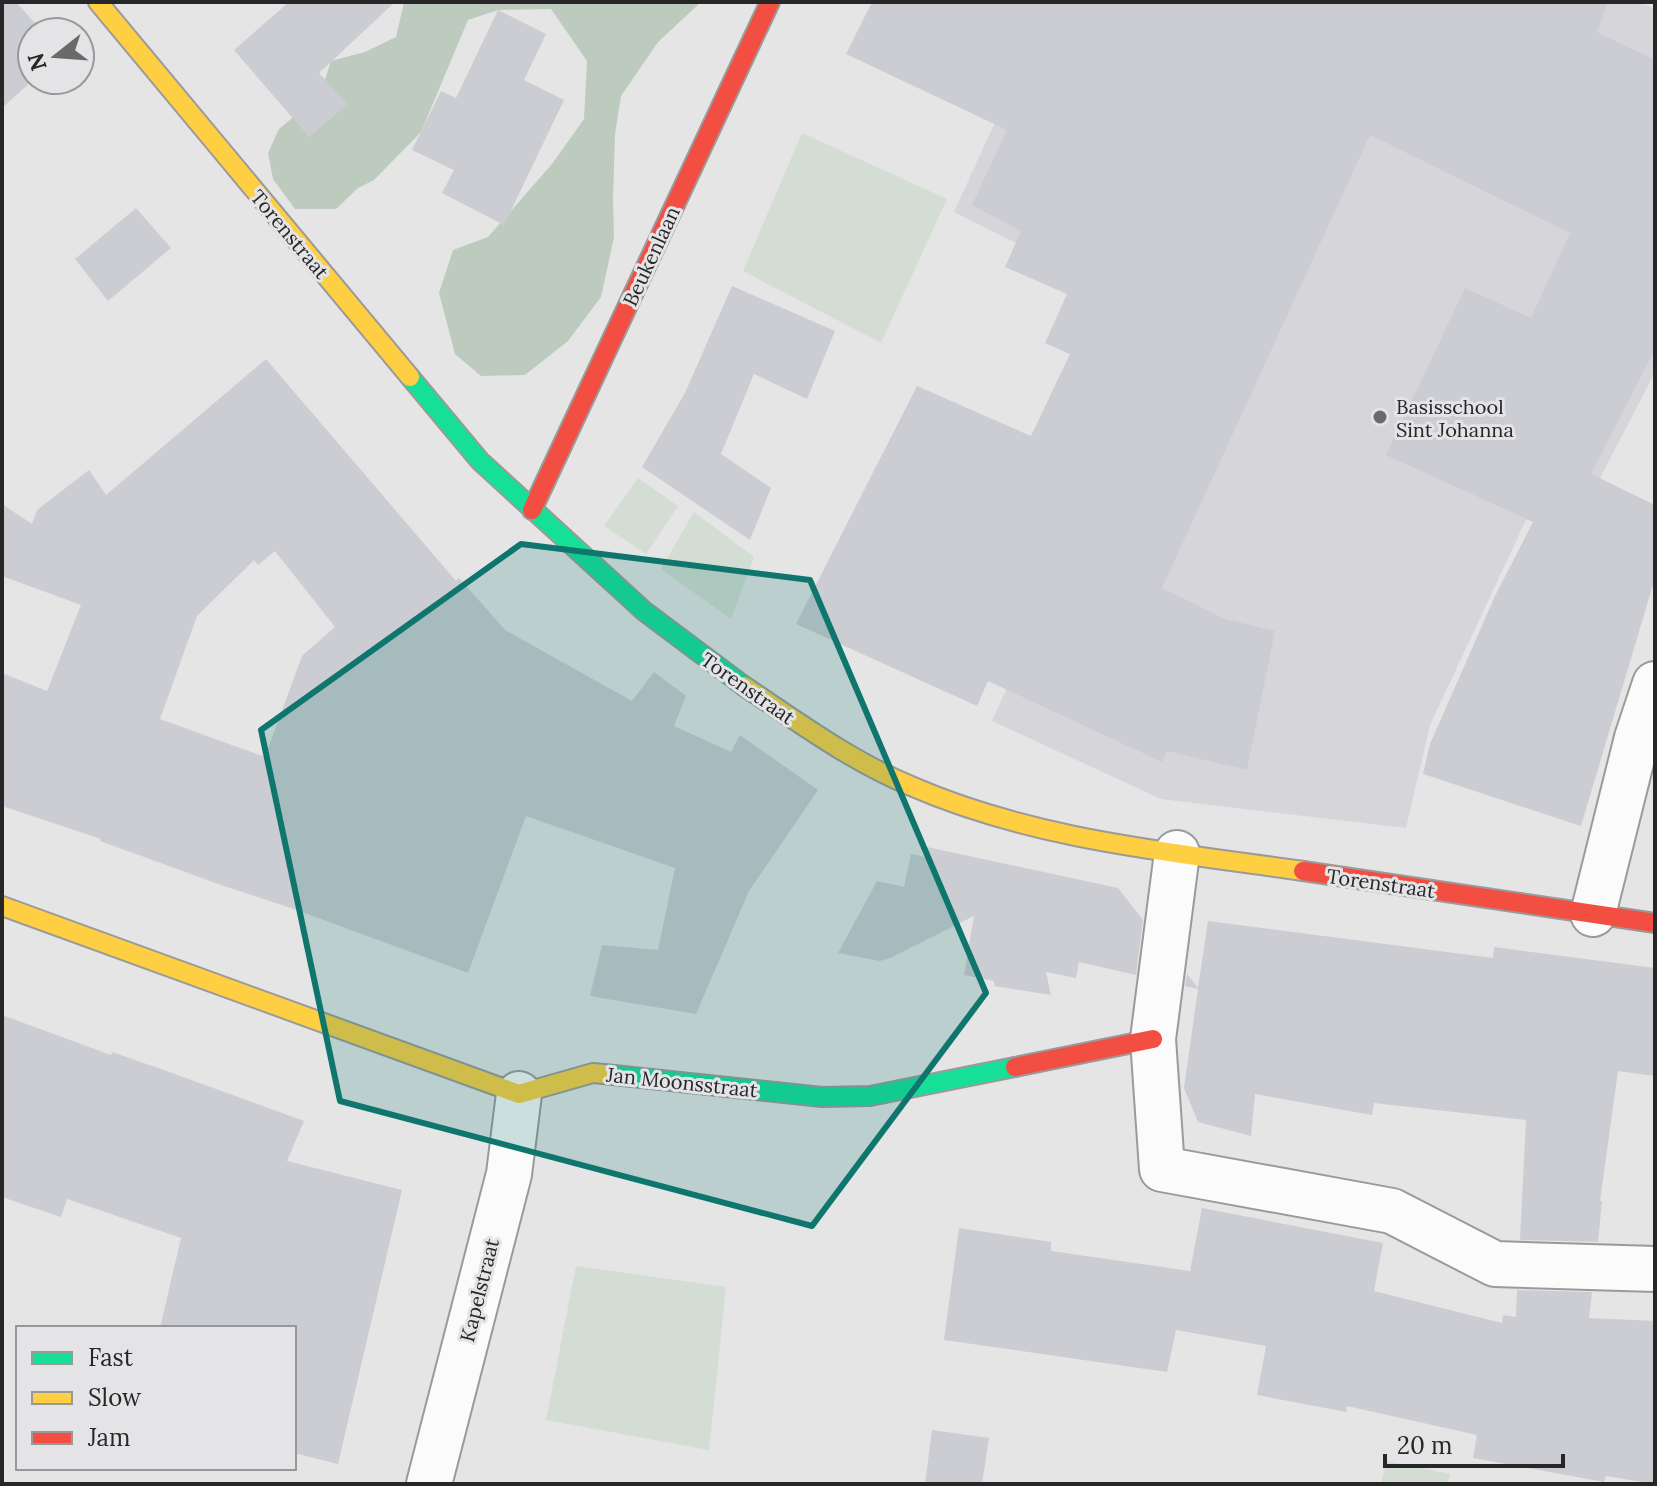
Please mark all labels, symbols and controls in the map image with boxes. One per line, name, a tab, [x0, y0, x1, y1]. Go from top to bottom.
north arrow	[16, 16, 96, 96]
text: N	[21, 50, 53, 74]
street label: Torenstraat	[245, 184, 335, 284]
street label: Beukenlaan	[617, 202, 685, 310]
place label: Basisschool Sint Johanna	[1396, 394, 1514, 442]
marker: Basisschool Sint Johanna	[1371, 408, 1389, 426]
street label: Torenstraat	[696, 647, 800, 730]
street label: Torenstraat	[1325, 863, 1437, 903]
street label: Jan Moonsstraat	[604, 1062, 759, 1102]
street label: Kapelstraat	[454, 1235, 504, 1344]
legend	[16, 1326, 296, 1470]
text: Fast	[88, 1342, 134, 1373]
text: Slow	[88, 1382, 142, 1413]
scale bar	[1385, 1418, 1563, 1468]
text: Jam	[87, 1422, 130, 1453]
text: 20 m	[1397, 1430, 1453, 1461]

